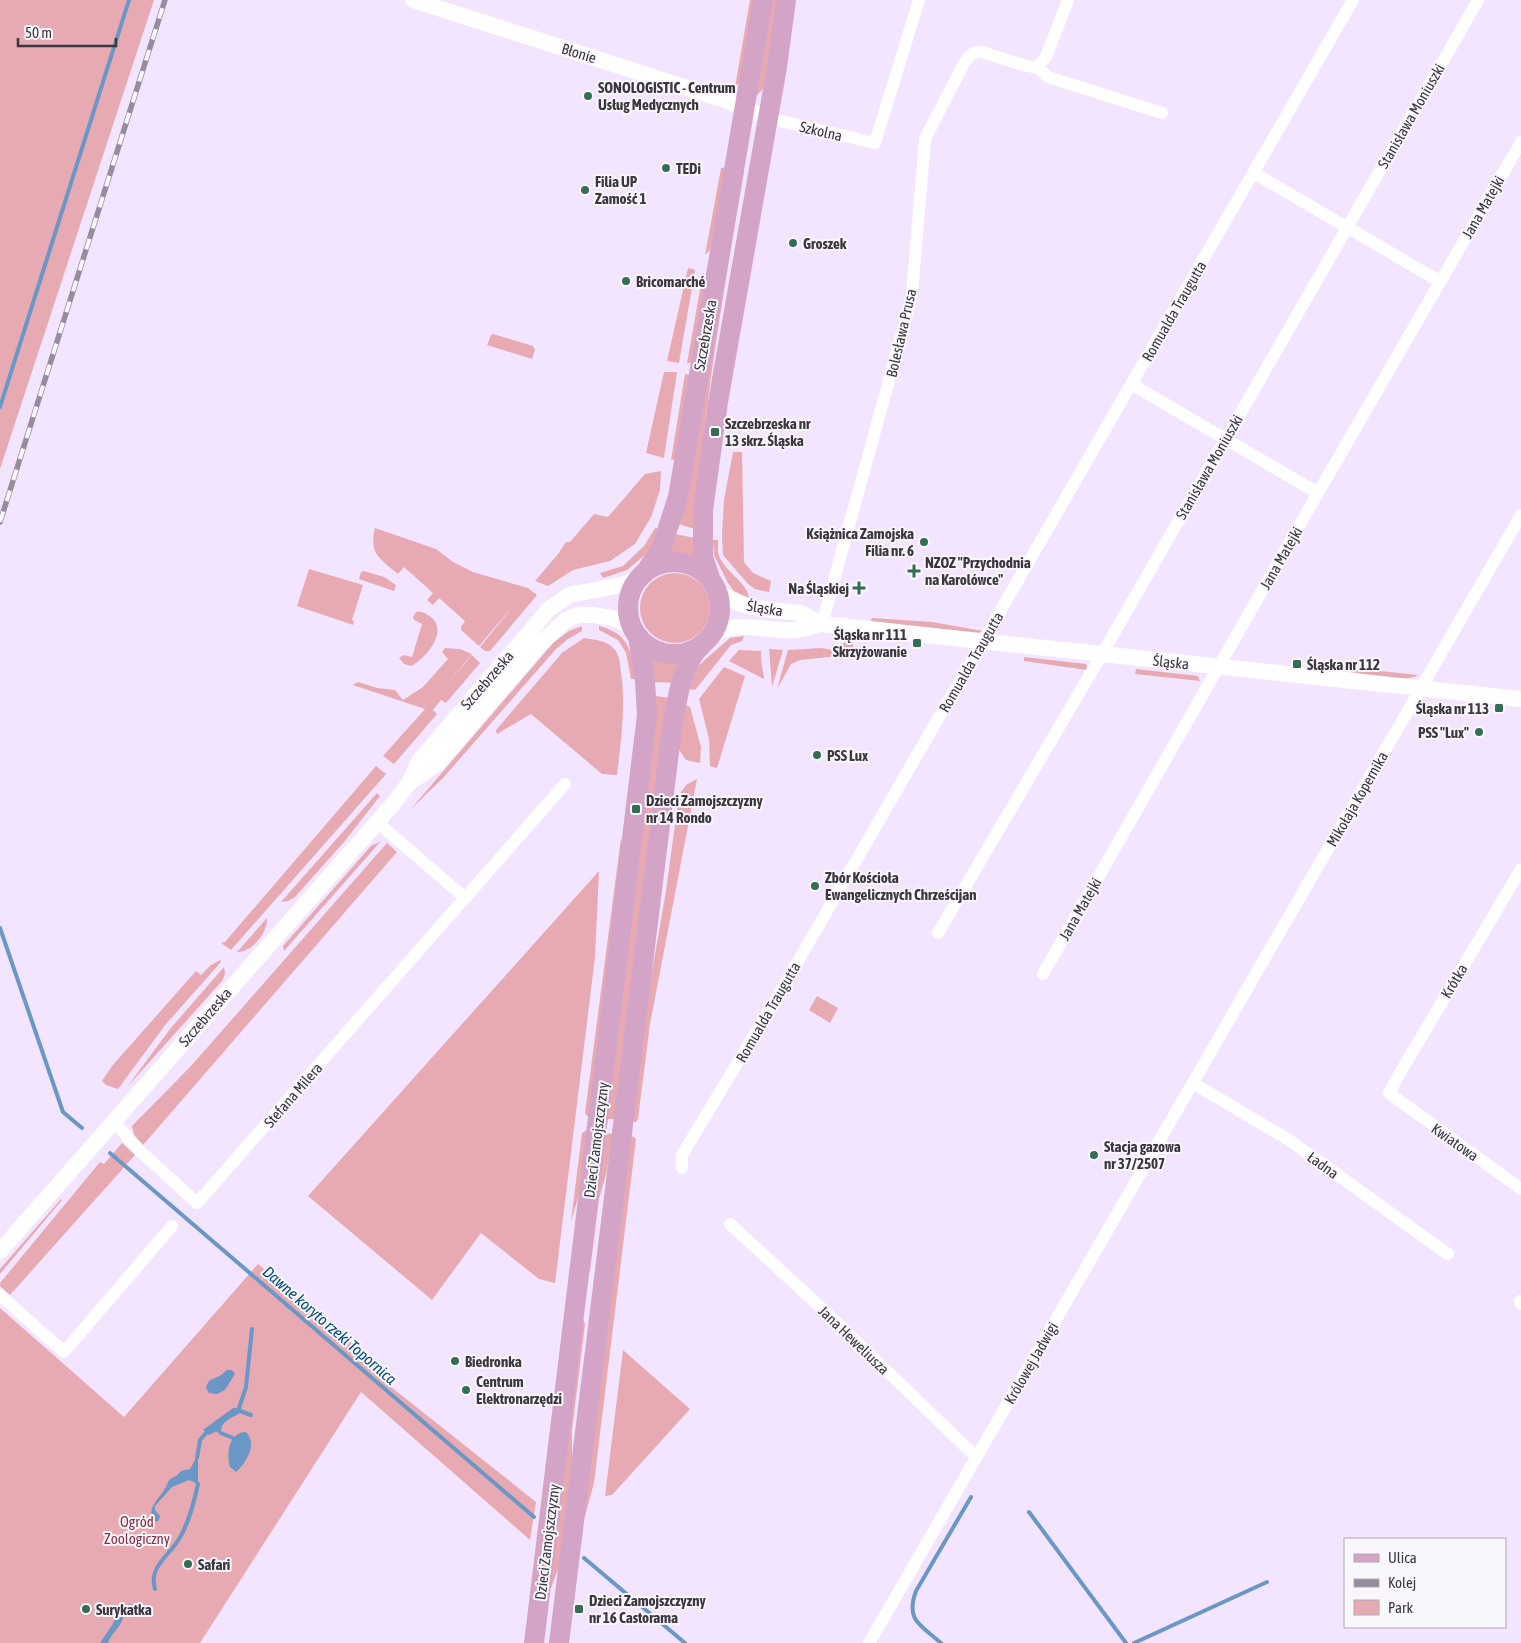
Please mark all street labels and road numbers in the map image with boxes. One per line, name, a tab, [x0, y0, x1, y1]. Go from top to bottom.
street label: Błonie	[560, 40, 599, 66]
street label: Stanisława Moniuszki	[1374, 61, 1448, 171]
street label: Szkolna	[798, 118, 844, 144]
street label: Jana Matejki	[1458, 173, 1508, 241]
street label: Romualda Traugutta	[1138, 258, 1210, 364]
street label: Bolesława Prusa	[883, 287, 919, 379]
street label: Szczebrzeska	[690, 298, 720, 372]
street label: Stanisława Moniuszki	[1172, 412, 1246, 522]
street label: Jana Matejki	[1256, 524, 1306, 592]
street label: Śląska	[746, 597, 784, 619]
street label: Romualda Traugutta	[935, 609, 1007, 715]
street label: Szczebrzeska	[457, 647, 517, 713]
street label: Śląska	[1152, 652, 1190, 672]
street label: Mikołaja Kopernika	[1323, 748, 1391, 850]
street label: Jana Matejki	[1055, 875, 1105, 943]
street label: Romualda Traugutta	[732, 959, 804, 1065]
street label: Krótka	[1437, 961, 1471, 1001]
street label: Szczebrzeska	[175, 984, 235, 1050]
street label: Stefana Milera	[260, 1059, 326, 1131]
street label: Dzieci Zamojszczyzny	[580, 1081, 612, 1199]
street label: Kwiatowa	[1428, 1120, 1482, 1164]
street label: Ładna	[1304, 1148, 1342, 1182]
street label: Jana Heweliusza	[815, 1302, 893, 1378]
street label: Królowej Jadwigi	[1001, 1319, 1061, 1407]
street label: Dzieci Zamojszczyzny	[531, 1483, 563, 1601]

